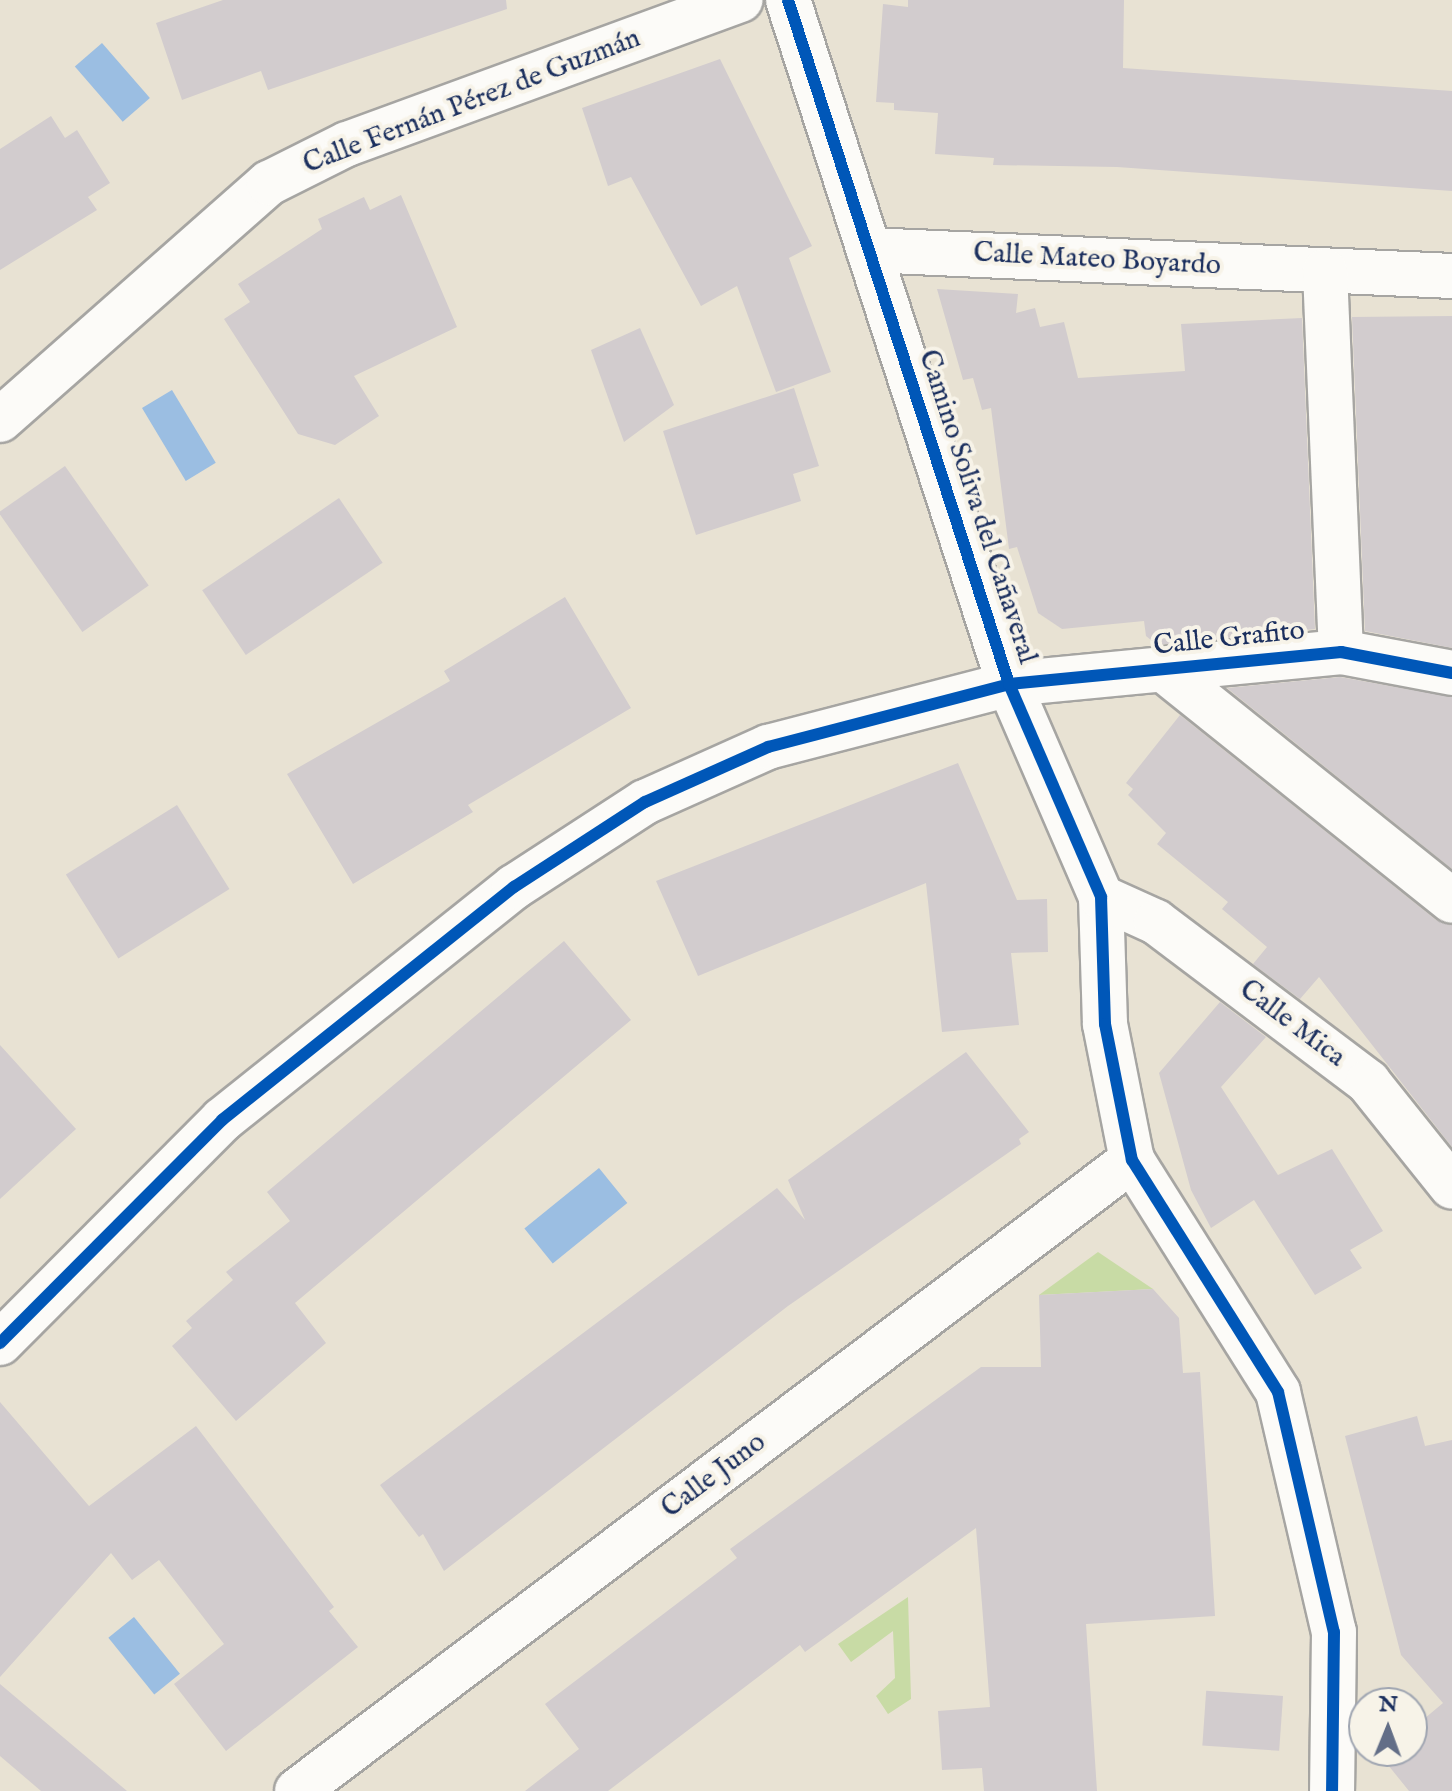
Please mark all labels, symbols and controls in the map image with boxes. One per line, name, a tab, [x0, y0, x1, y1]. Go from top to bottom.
street label: Calle Fernán Pérez de Guzmán	[299, 22, 645, 182]
street label: Calle Mateo Boyardo	[972, 237, 1222, 283]
street label: Camino Soliva del Cañaveral	[910, 346, 1044, 668]
street label: Calle Grafito	[1152, 614, 1306, 664]
street label: Calle Mica	[1232, 973, 1352, 1075]
street label: Calle Juno	[655, 1426, 773, 1526]
north arrow	[1348, 1687, 1428, 1767]
text: N	[1379, 1691, 1398, 1719]

